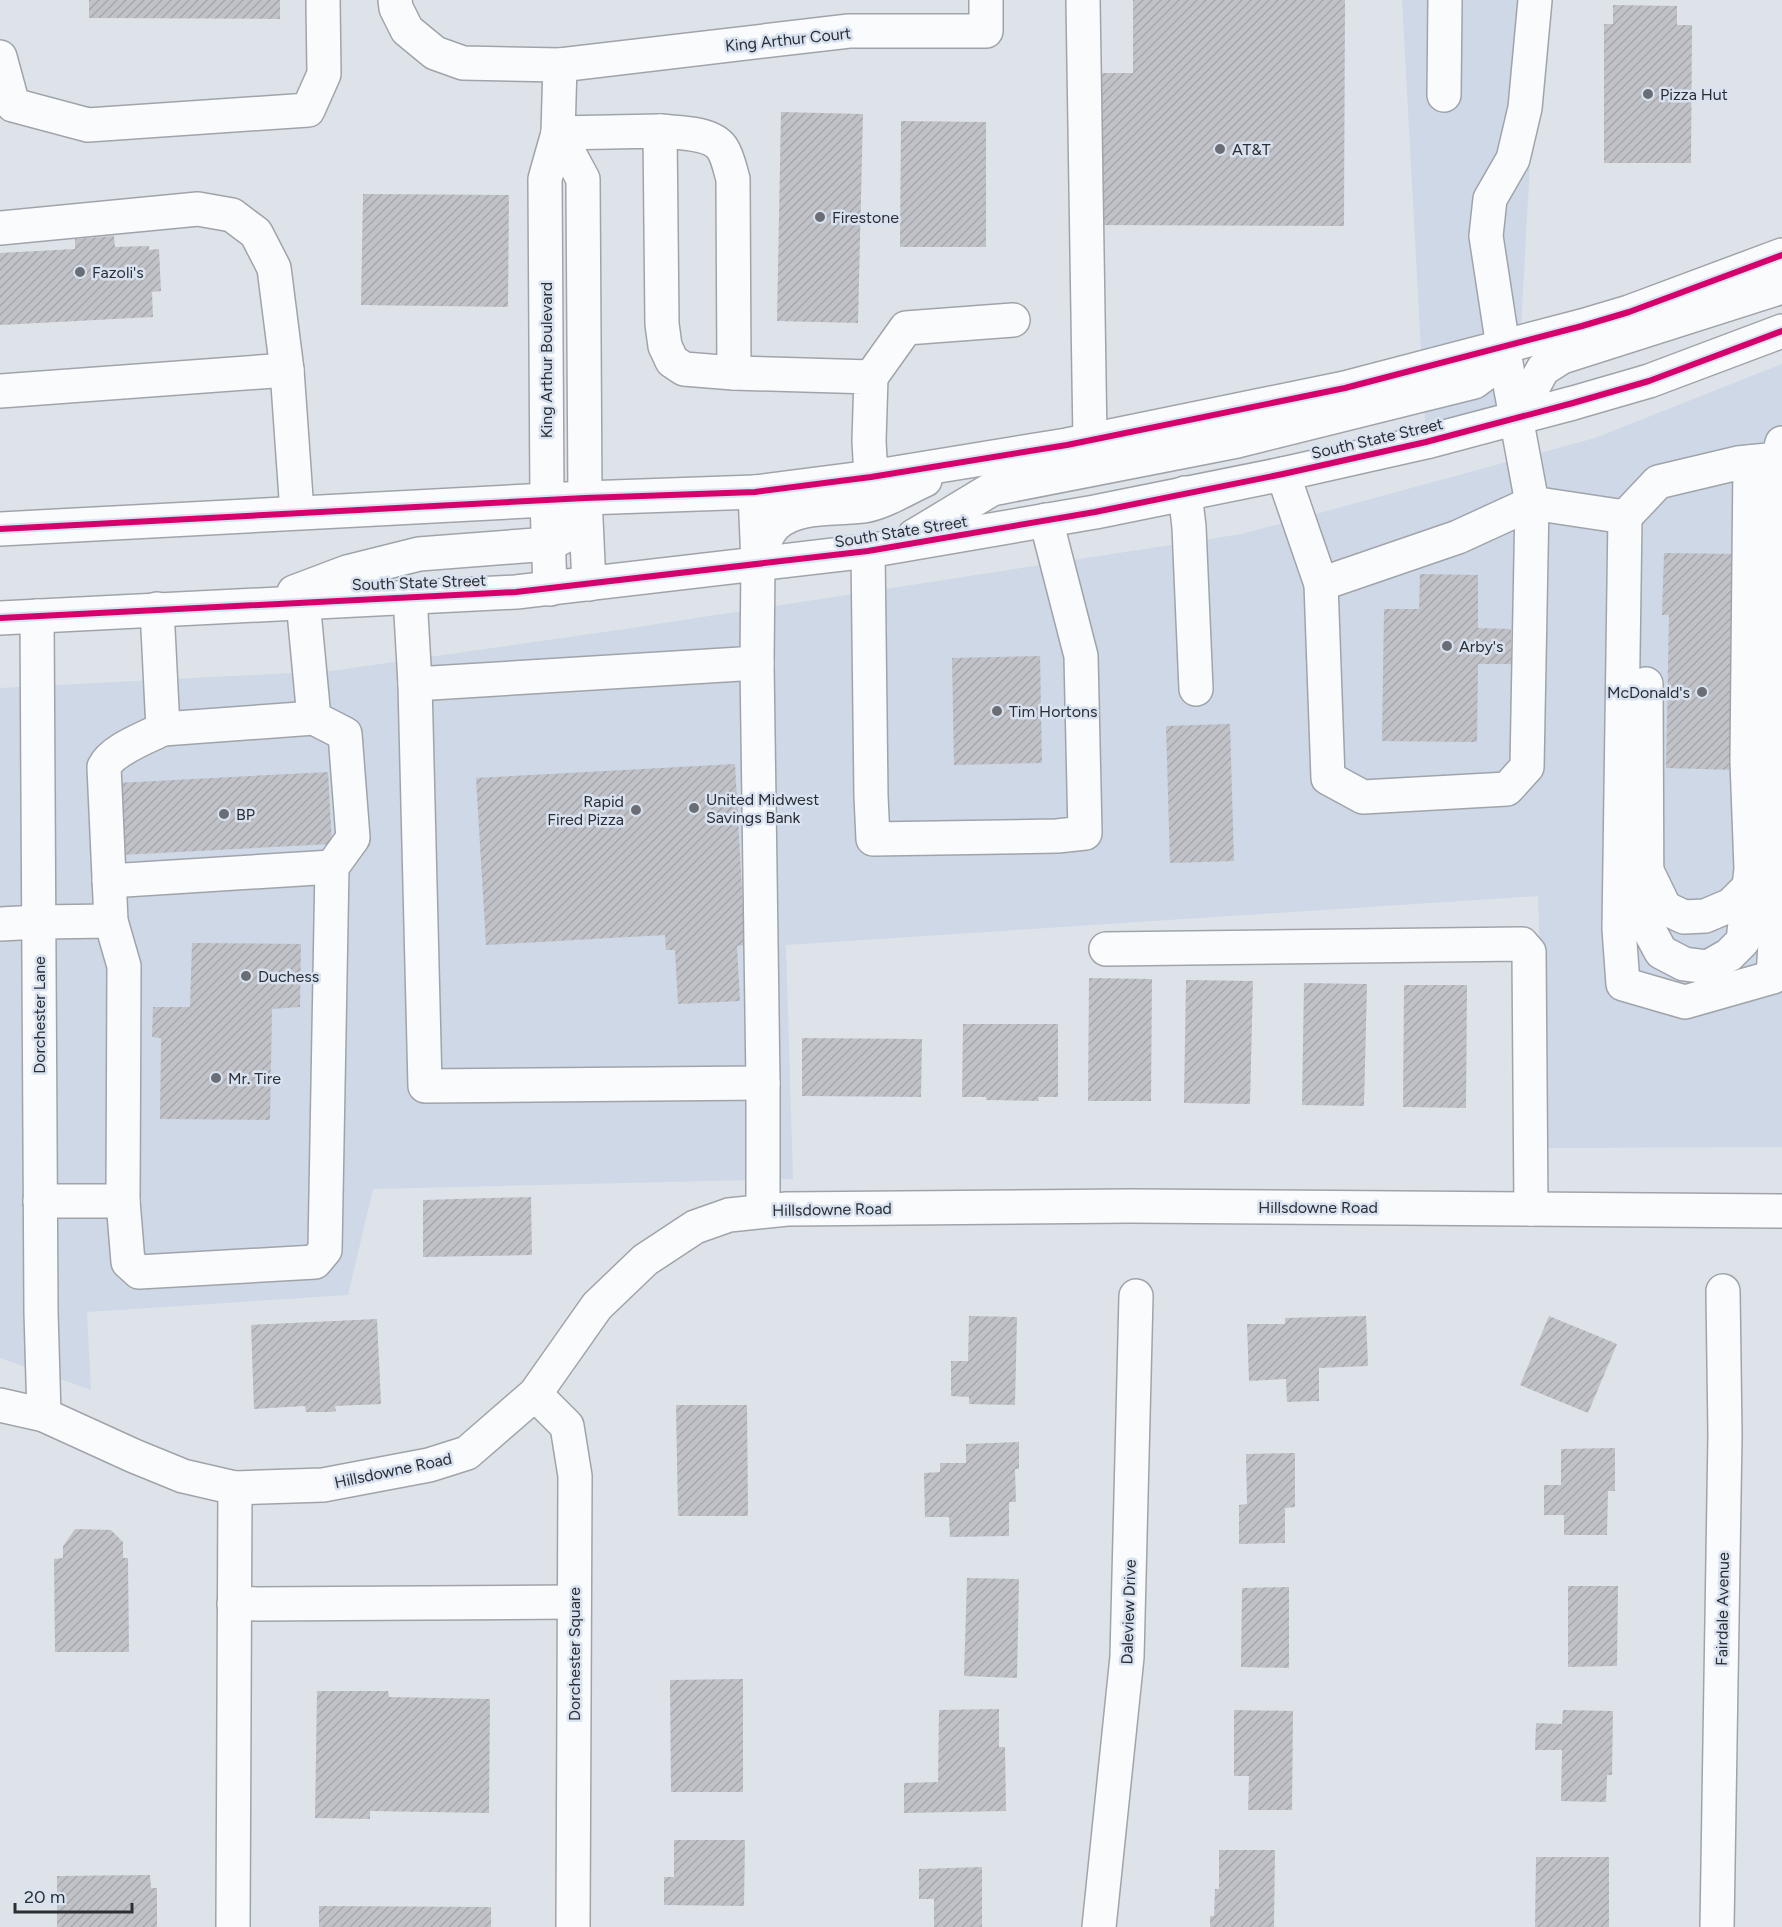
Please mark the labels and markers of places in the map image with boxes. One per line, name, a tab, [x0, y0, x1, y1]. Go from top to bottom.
place label: Pizza Hut	[1660, 85, 1728, 104]
marker: Pizza Hut	[1641, 87, 1655, 101]
place label: AT&T	[1232, 140, 1271, 159]
marker: AT&T	[1213, 142, 1227, 156]
place label: Firestone	[832, 208, 899, 227]
marker: Firestone	[813, 210, 827, 224]
place label: Fazoli's	[92, 263, 144, 282]
marker: Fazoli's	[73, 265, 87, 279]
place label: Arby's	[1459, 637, 1503, 656]
marker: Arby's	[1440, 639, 1454, 653]
place label: McDonald's	[1607, 683, 1690, 702]
marker: McDonald's	[1695, 685, 1709, 699]
place label: Tim Hortons	[1009, 702, 1098, 721]
marker: Tim Hortons	[990, 704, 1004, 718]
place label: United Midwest Savings Bank	[706, 790, 819, 827]
place label: Rapid Fired Pizza	[547, 792, 624, 829]
marker: United Midwest Savings Bank	[687, 801, 701, 815]
marker: Rapid Fired Pizza	[629, 803, 643, 817]
place label: BP	[236, 805, 255, 824]
marker: BP	[217, 807, 231, 821]
place label: Duchess	[258, 967, 319, 986]
marker: Duchess	[239, 969, 253, 983]
place label: Mr. Tire	[228, 1069, 281, 1088]
marker: Mr. Tire	[209, 1071, 223, 1085]

